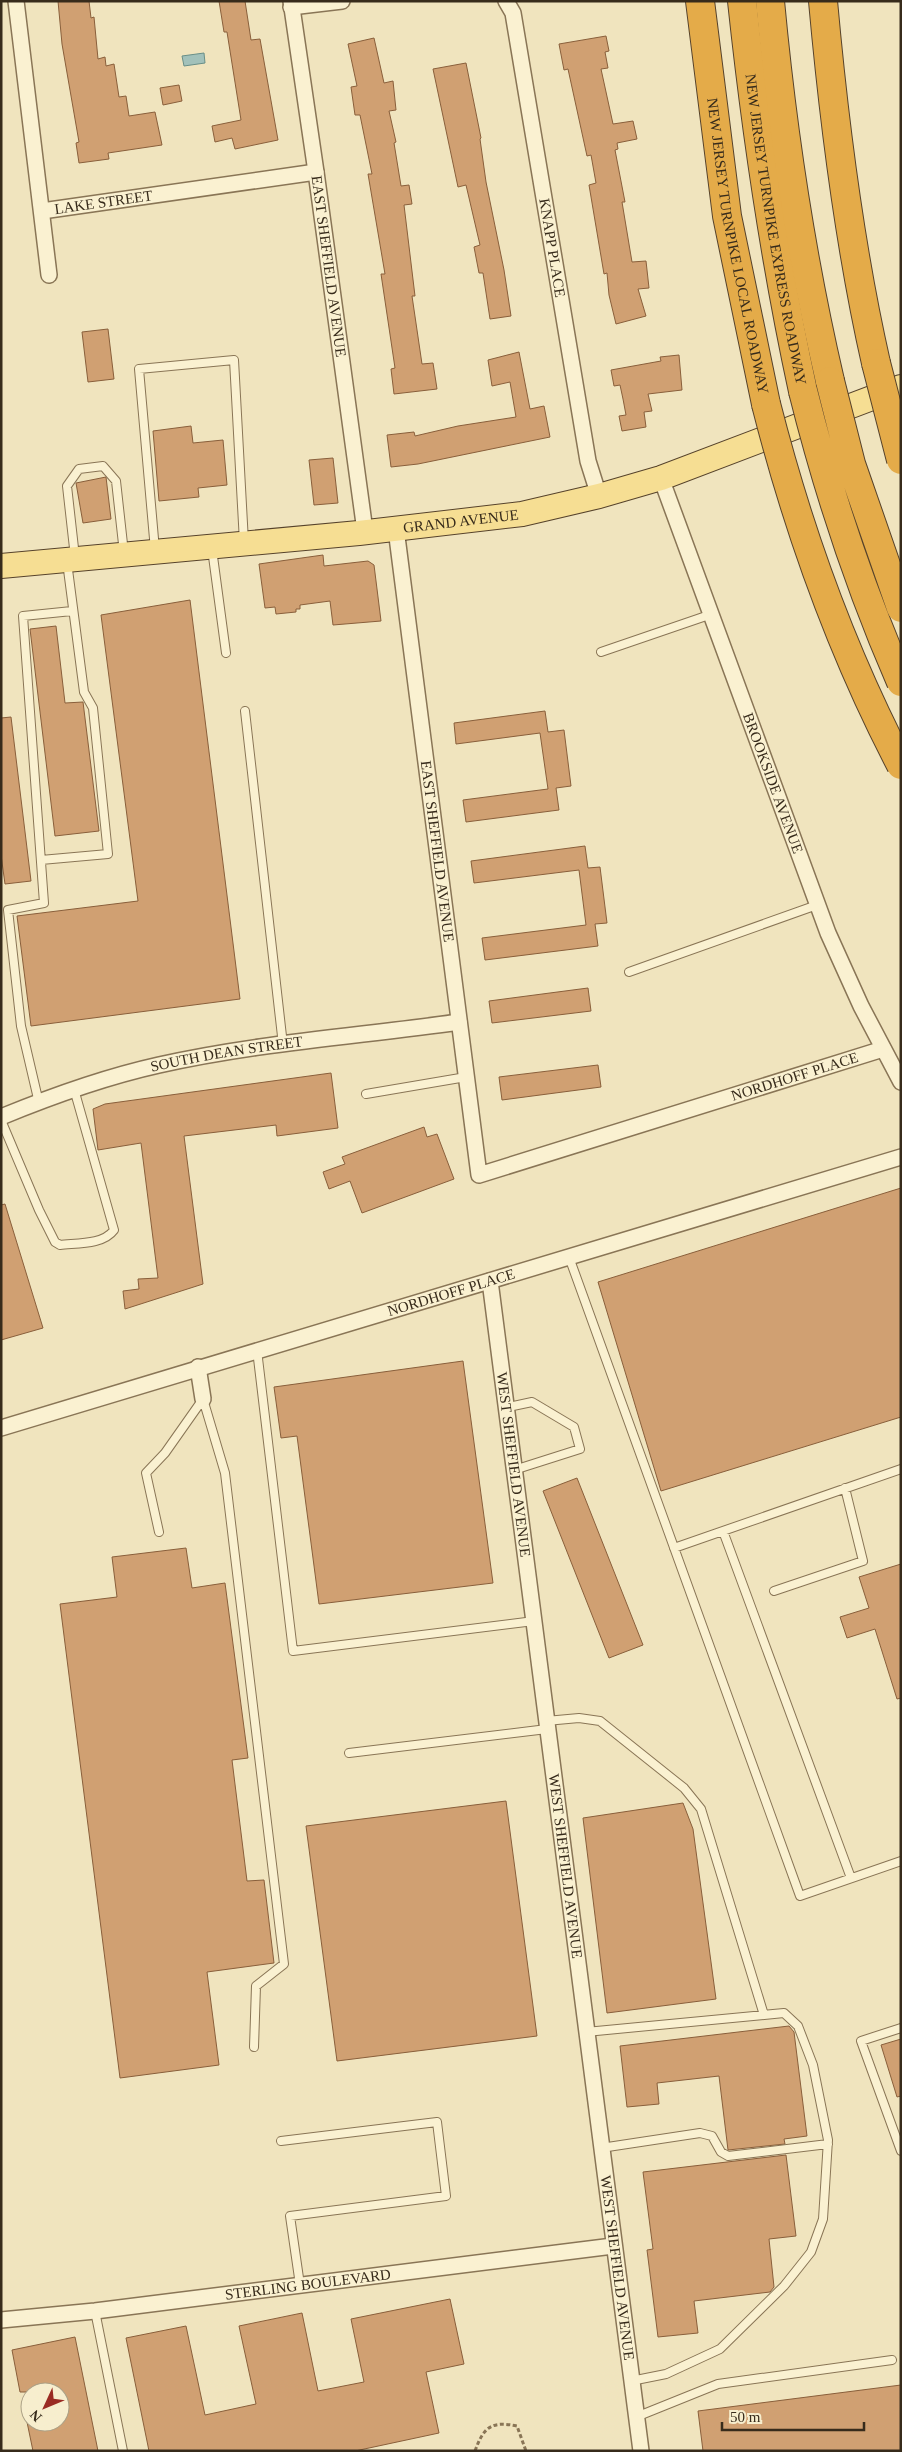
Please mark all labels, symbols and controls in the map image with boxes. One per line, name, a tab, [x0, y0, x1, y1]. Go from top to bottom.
street label: NEW JERSEY TURNPIKE EXPRESS ROADWAY	[742, 73, 810, 387]
street label: NEW JERSEY TURNPIKE LOCAL ROADWAY	[704, 97, 772, 396]
street label: EAST SHEFFIELD AVENUE	[309, 175, 349, 358]
street label: LAKE STREET	[53, 187, 153, 217]
street label: KNAPP PLACE	[536, 197, 568, 298]
street label: GRAND AVENUE	[402, 506, 519, 536]
street label: BROOKSIDE AVENUE	[740, 711, 806, 856]
street label: EAST SHEFFIELD AVENUE	[418, 760, 457, 943]
street label: SOUTH DEAN STREET	[149, 1033, 304, 1075]
street label: NORDHOFF PLACE	[729, 1049, 860, 1104]
street label: NORDHOFF PLACE	[385, 1266, 517, 1319]
street label: WEST SHEFFIELD AVENUE	[494, 1371, 534, 1558]
street label: WEST SHEFFIELD AVENUE	[546, 1773, 585, 1960]
street label: WEST SHEFFIELD AVENUE	[598, 2174, 637, 2361]
street label: STERLING BOULEVARD	[224, 2266, 392, 2303]
north arrow	[20, 2382, 70, 2432]
scale bar	[722, 2400, 864, 2432]
text: N	[27, 2407, 45, 2425]
text: 50 m	[730, 2409, 761, 2425]

